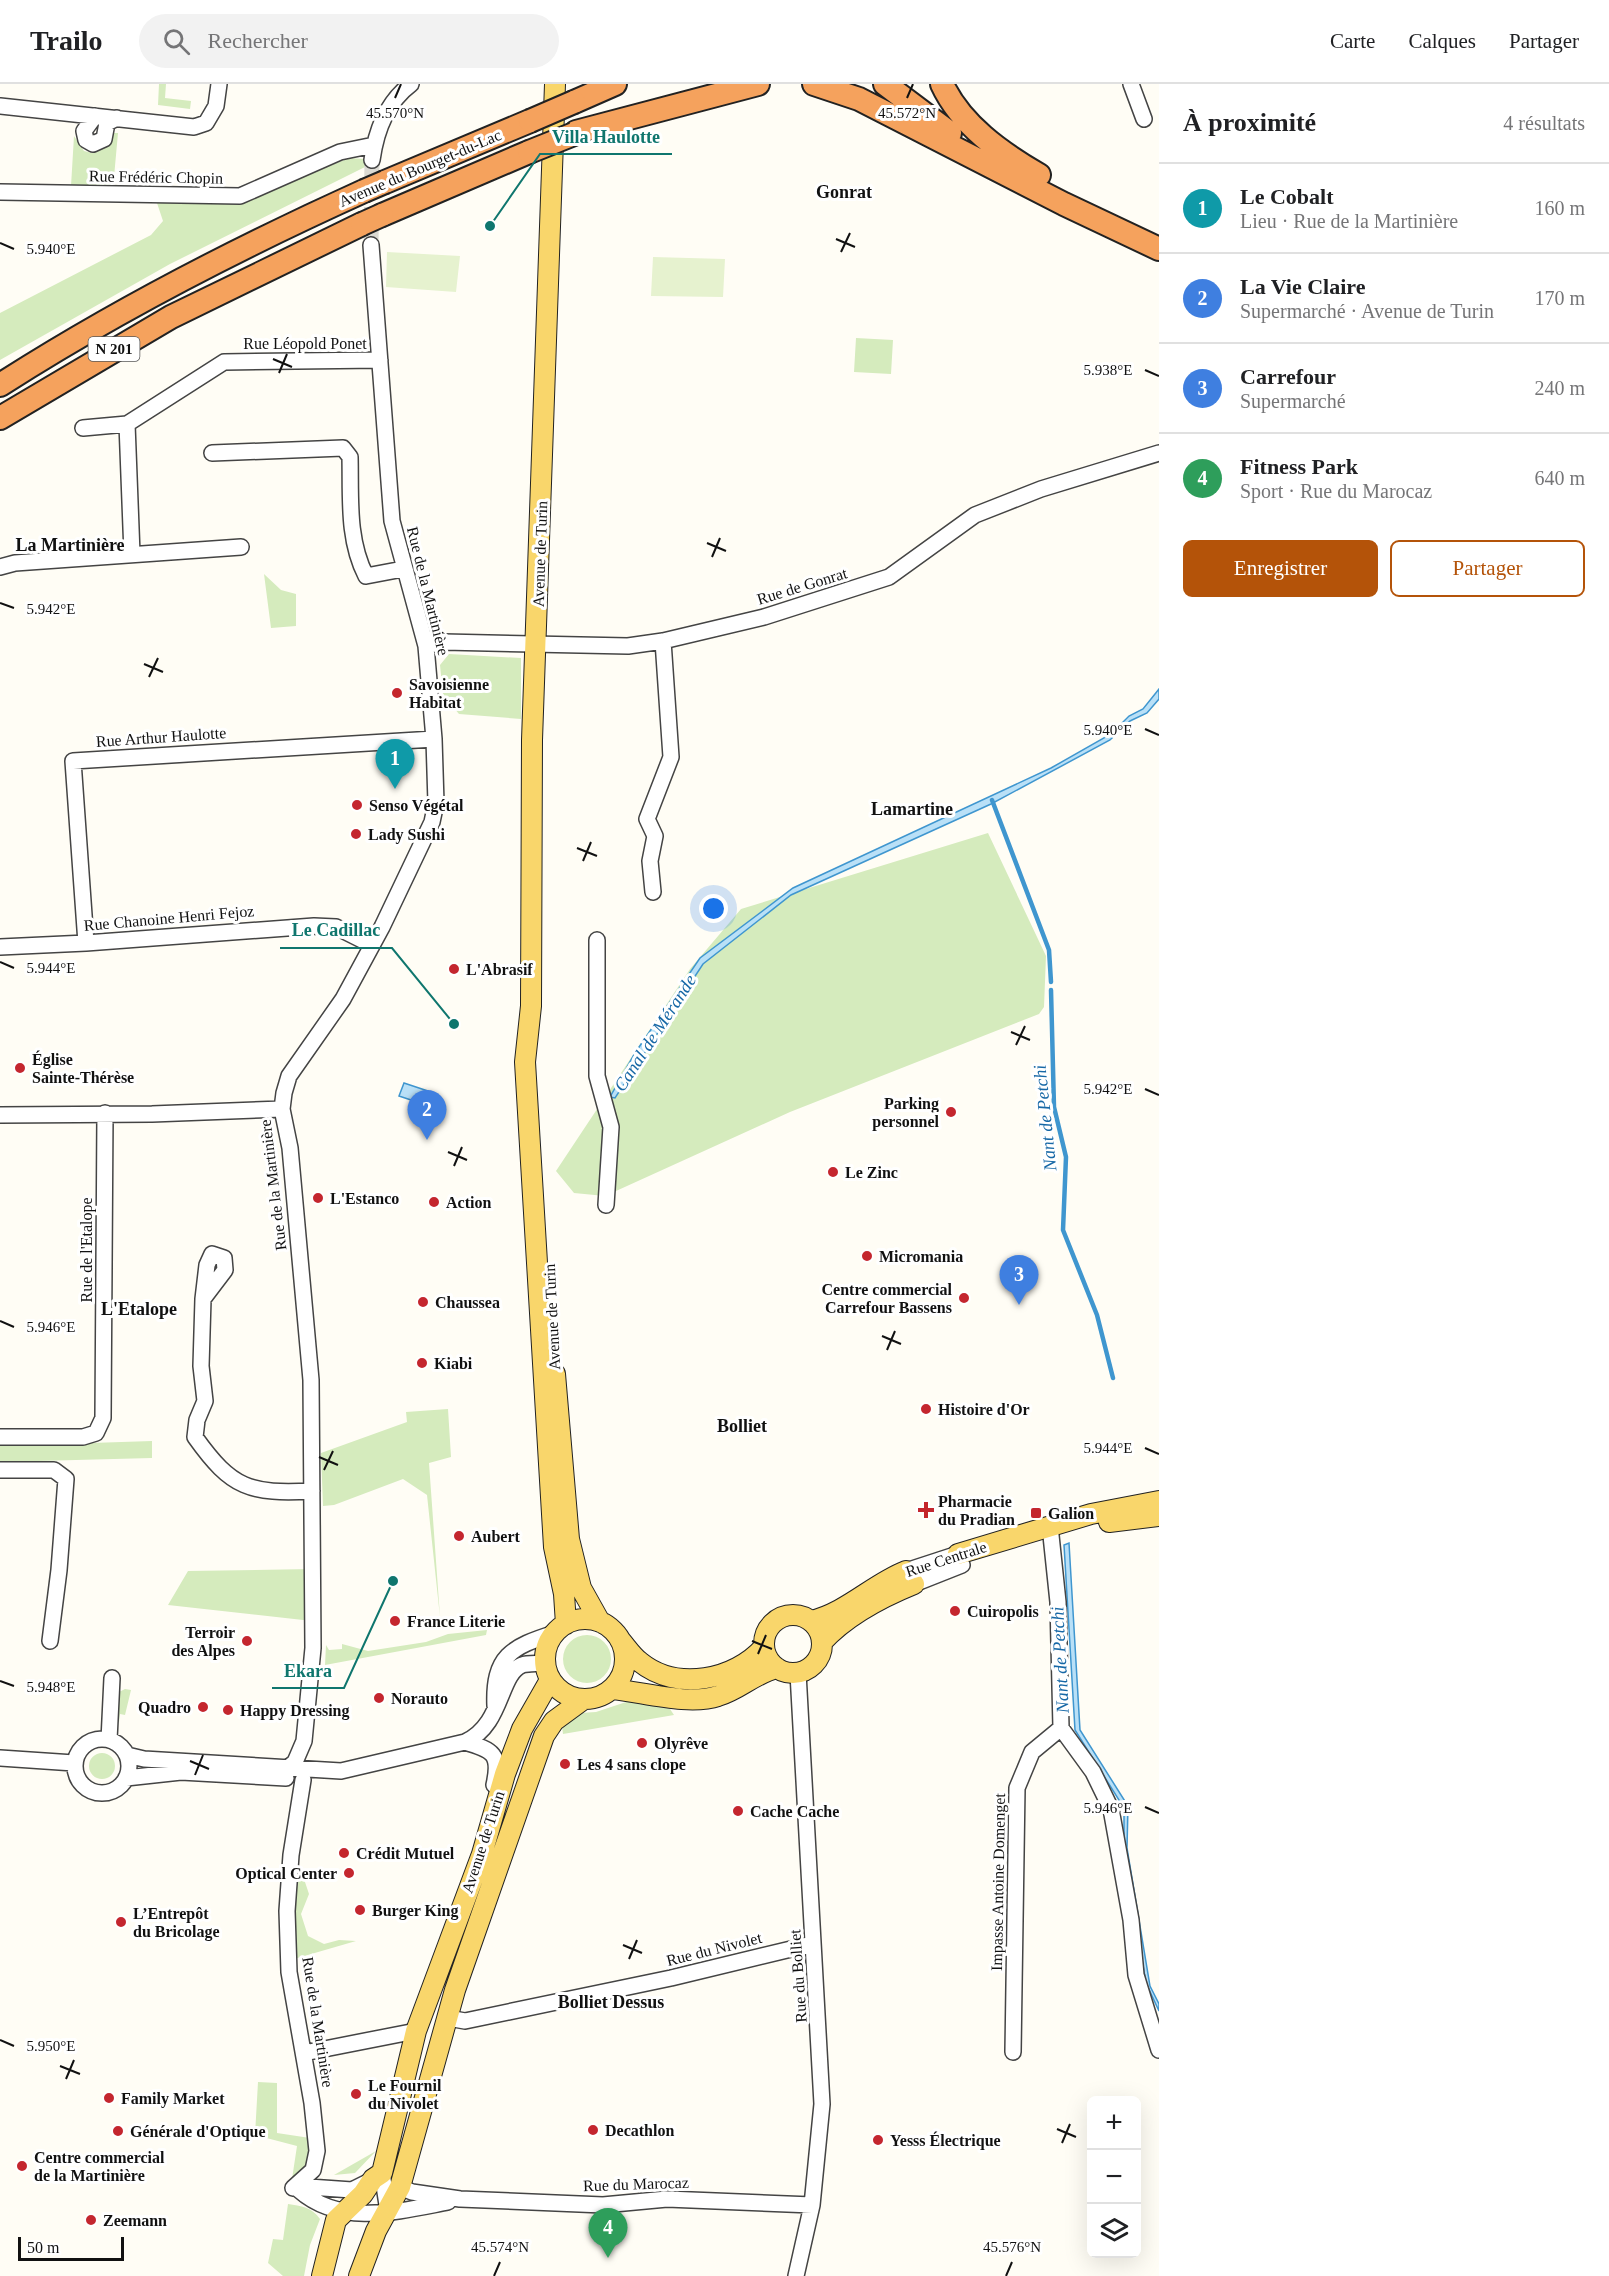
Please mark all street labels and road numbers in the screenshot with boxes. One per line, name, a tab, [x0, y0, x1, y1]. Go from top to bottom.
street label: Avenue du Bourget-du-Lac	[336, 126, 504, 211]
street label: Rue Frédéric Chopin	[89, 167, 223, 188]
street label: Rue Léopold Ponet	[243, 335, 367, 353]
road number: N 201	[88, 337, 140, 361]
street label: Avenue de Turin	[530, 501, 550, 607]
street label: Rue de la Martinière	[404, 525, 452, 657]
street label: Rue de Gonrat	[755, 564, 850, 608]
street label: Rue Arthur Haulotte	[95, 724, 227, 750]
street label: Rue Chanoine Henri Fejoz	[83, 902, 255, 935]
street label: Rue de la Martinière	[257, 1118, 289, 1252]
street label: Rue de l'Etalope	[78, 1197, 96, 1303]
street label: Avenue de Turin	[541, 1263, 563, 1371]
street label: Rue Centrale	[903, 1538, 989, 1580]
street label: Avenue de Turin	[458, 1789, 508, 1895]
street label: Impasse Antoine Domenget	[988, 1792, 1009, 1971]
street label: Rue du Bolliet	[786, 1928, 810, 2023]
street label: Rue du Nivolet	[665, 1929, 764, 1969]
street label: Rue de la Martinière	[299, 1956, 337, 2088]
street label: Rue du Marocaz	[583, 2174, 689, 2194]

